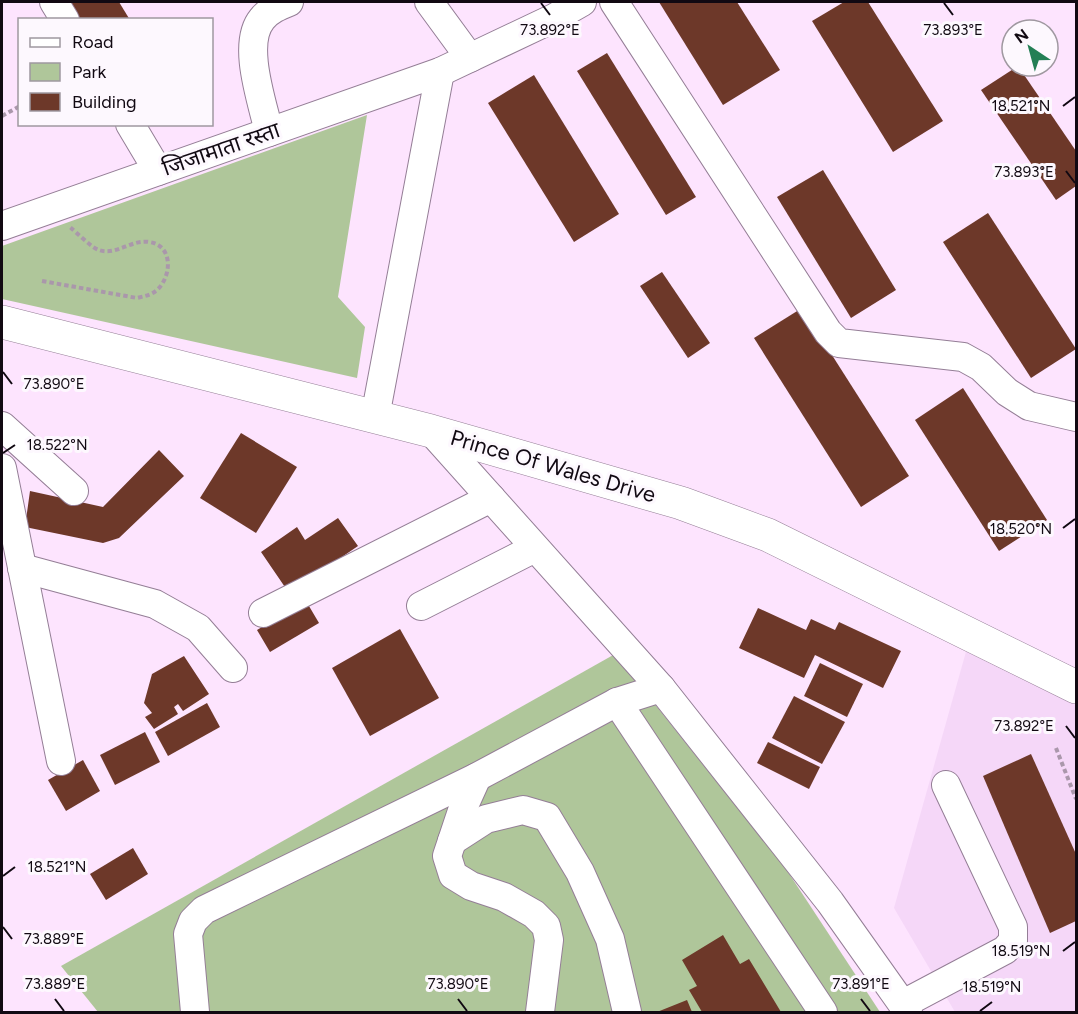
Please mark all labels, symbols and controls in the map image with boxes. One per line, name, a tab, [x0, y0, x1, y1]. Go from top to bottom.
legend	[18, 18, 213, 126]
north arrow	[1000, 18, 1060, 78]
text: 73.892°E	[520, 21, 580, 39]
text: 73.893°E	[923, 21, 983, 39]
text: N	[1011, 25, 1032, 48]
text: Road	[72, 31, 113, 53]
text: Park	[72, 61, 107, 83]
text: Building	[72, 91, 137, 113]
text: 18.521°N	[992, 97, 1050, 115]
street label: जिजामाता रस्ता	[159, 116, 284, 182]
text: 73.893°E	[994, 163, 1054, 181]
text: 73.890°E	[23, 375, 85, 393]
street label: Prince Of Wales Drive	[447, 424, 659, 508]
text: 18.522°N	[26, 436, 88, 454]
text: 18.520°N	[990, 520, 1052, 538]
text: 73.892°E	[994, 717, 1054, 735]
text: 18.521°N	[28, 858, 86, 876]
text: 73.889°E	[24, 930, 84, 948]
text: 18.519°N	[992, 942, 1050, 960]
text: 73.889°E	[25, 975, 85, 993]
text: 73.890°E	[427, 975, 489, 993]
text: 73.891°E	[832, 975, 890, 993]
text: 18.519°N	[963, 978, 1021, 996]

